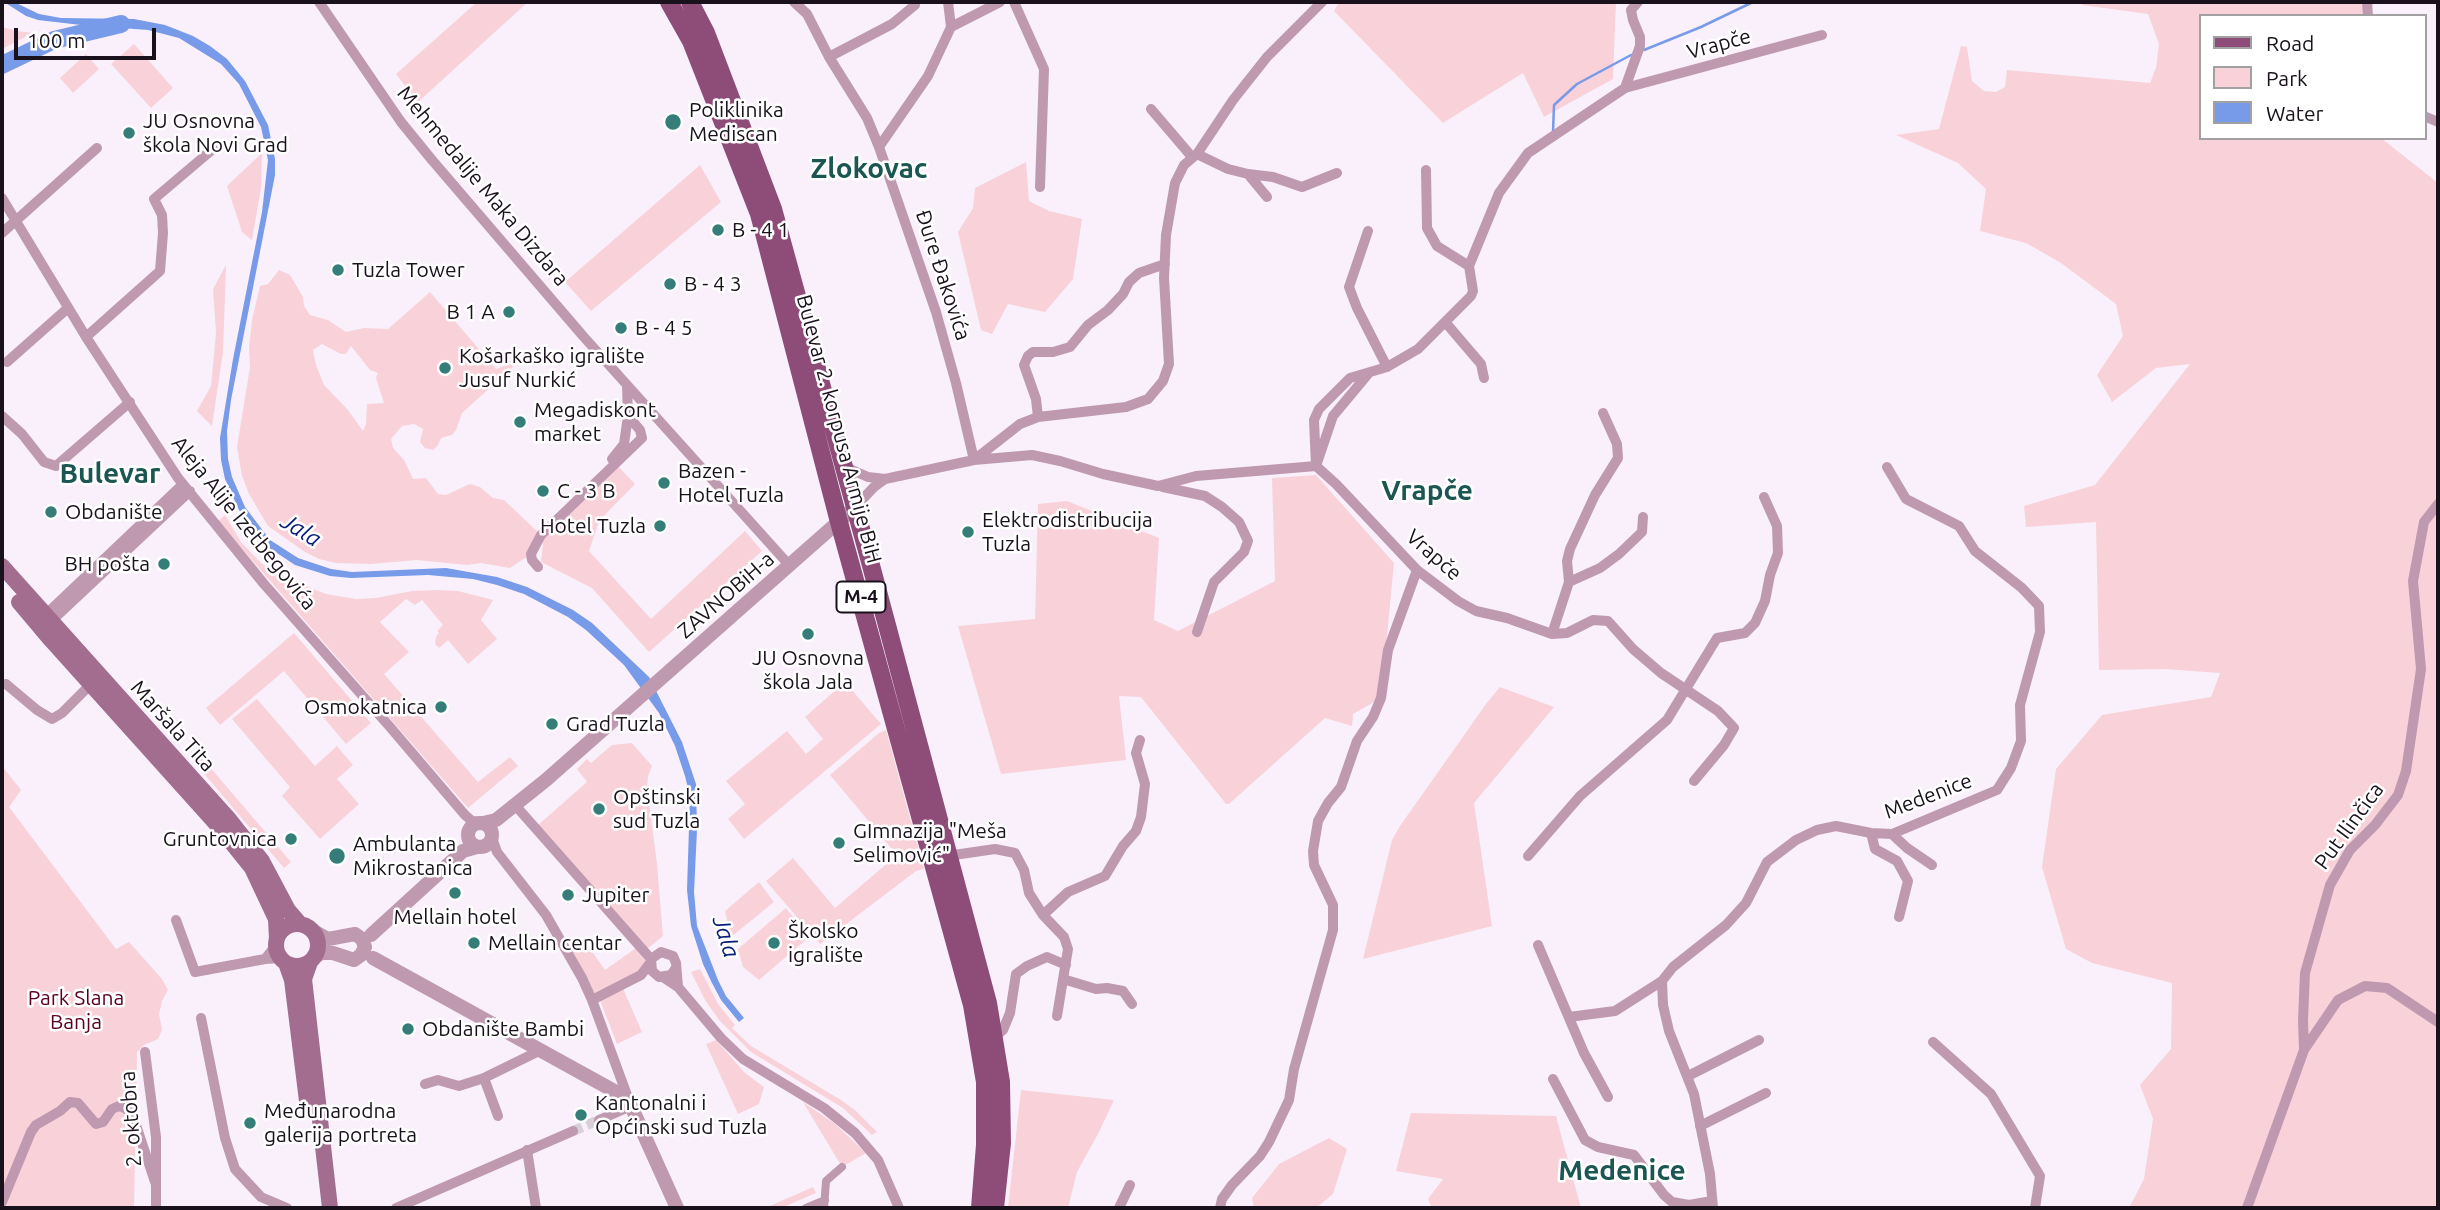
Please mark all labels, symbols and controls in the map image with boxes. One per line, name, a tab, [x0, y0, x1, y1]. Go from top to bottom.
scale bar	[18, 14, 159, 58]
legend	[2198, 14, 2426, 140]
street label: Vrapče	[1684, 23, 1754, 65]
text: 100 m	[27, 28, 85, 52]
text: Road	[2266, 31, 2314, 55]
text: Park	[2266, 66, 2308, 90]
street label: Mehmedalije Maka Dizdara	[392, 81, 574, 291]
place label: Poliklinika Mediscan	[689, 97, 784, 147]
text: Water	[2266, 101, 2324, 125]
place label: JU Osnovna škola Novi Grad	[143, 108, 288, 158]
marker: Poliklinika Mediscan	[663, 112, 683, 132]
marker: JU Osnovna škola Novi Grad	[121, 125, 137, 141]
district label: Zlokovac	[810, 152, 928, 186]
street label: Đure Đakovića	[910, 207, 976, 343]
place label: B - 4 1	[732, 217, 790, 243]
marker: B - 4 1	[710, 222, 726, 238]
place label: Tuzla Tower	[352, 257, 465, 283]
marker: Tuzla Tower	[330, 262, 346, 278]
place label: B - 4 3	[684, 271, 742, 297]
marker: B - 4 3	[662, 276, 678, 292]
street label: Bulevar 2. korpusa Armije BiH	[791, 292, 887, 566]
place label: B 1 A	[447, 299, 495, 325]
marker: B 1 A	[501, 304, 517, 320]
place label: B - 4 5	[635, 315, 693, 341]
marker: B - 4 5	[613, 320, 629, 336]
place label: Košarkaško igralište Jusuf Nurkić	[459, 343, 645, 393]
marker: Košarkaško igralište Jusuf Nurkić	[437, 360, 453, 376]
place label: Megadiskont market	[534, 397, 656, 447]
marker: Megadiskont market	[512, 414, 528, 430]
street label: Aleja Alije Izetbegovića	[166, 431, 322, 615]
district label: Bulevar	[59, 457, 161, 491]
place label: Bazen - Hotel Tuzla	[678, 458, 784, 508]
district label: Vrapče	[1381, 474, 1473, 508]
marker: Bazen - Hotel Tuzla	[656, 475, 672, 491]
place label: C - 3 B	[557, 478, 616, 504]
marker: C - 3 B	[535, 483, 551, 499]
place label: Obdanište	[65, 499, 163, 525]
marker: Obdanište	[43, 504, 59, 520]
water label: Jala	[276, 507, 326, 553]
place label: Elektrodistribucija Tuzla	[982, 507, 1153, 557]
place label: Hotel Tuzla	[540, 513, 646, 539]
marker: Hotel Tuzla	[652, 518, 668, 534]
marker: Elektrodistribucija Tuzla	[960, 524, 976, 540]
street label: Vrapče	[1401, 524, 1467, 586]
street label: ZAVNOBiH-a	[673, 546, 779, 644]
place label: BH pošta	[65, 551, 150, 577]
marker: BH pošta	[156, 556, 172, 572]
road number: M-4	[836, 582, 886, 612]
marker: JU Osnovna škola Jala	[800, 626, 816, 642]
place label: JU Osnovna škola Jala	[752, 645, 864, 695]
street label: Maršala Tita	[125, 675, 221, 777]
place label: Osmokatnica	[304, 694, 427, 720]
marker: Osmokatnica	[433, 699, 449, 715]
place label: Grad Tuzla	[566, 711, 665, 737]
marker: Grad Tuzla	[544, 716, 560, 732]
street label: Medenice	[1880, 768, 1976, 824]
street label: Put Ilinčica	[2309, 778, 2389, 874]
place label: Opštinski sud Tuzla	[613, 784, 701, 834]
marker: Opštinski sud Tuzla	[591, 801, 607, 817]
place label: GImnazija "Meša Selimović"	[853, 818, 1007, 868]
place label: Gruntovnica	[163, 826, 277, 852]
marker: Gruntovnica	[283, 831, 299, 847]
place label: Ambulanta Mikrostanica	[353, 831, 473, 881]
marker: GImnazija "Meša Selimović"	[831, 835, 847, 851]
marker: Ambulanta Mikrostanica	[327, 846, 347, 866]
place label: Jupiter	[582, 882, 649, 908]
marker: Mellain hotel	[447, 885, 463, 901]
marker: Jupiter	[560, 887, 576, 903]
place label: Mellain hotel	[393, 904, 517, 930]
water label: Jala	[707, 913, 745, 961]
place label: Školsko igralište	[788, 918, 863, 968]
place label: Mellain centar	[488, 930, 622, 956]
marker: Mellain centar	[466, 935, 482, 951]
marker: Školsko igralište	[766, 935, 782, 951]
park label: Park Slana Banja	[28, 985, 124, 1035]
place label: Obdanište Bambi	[422, 1016, 584, 1042]
marker: Obdanište Bambi	[400, 1021, 416, 1037]
street label: 2. oktobra	[115, 1070, 147, 1168]
place label: Kantonalni i Općinski sud Tuzla	[595, 1090, 767, 1140]
place label: Međunarodna galerija portreta	[264, 1098, 417, 1148]
marker: Kantonalni i Općinski sud Tuzla	[573, 1107, 589, 1123]
marker: Međunarodna galerija portreta	[242, 1115, 258, 1131]
district label: Medenice	[1558, 1154, 1686, 1188]

